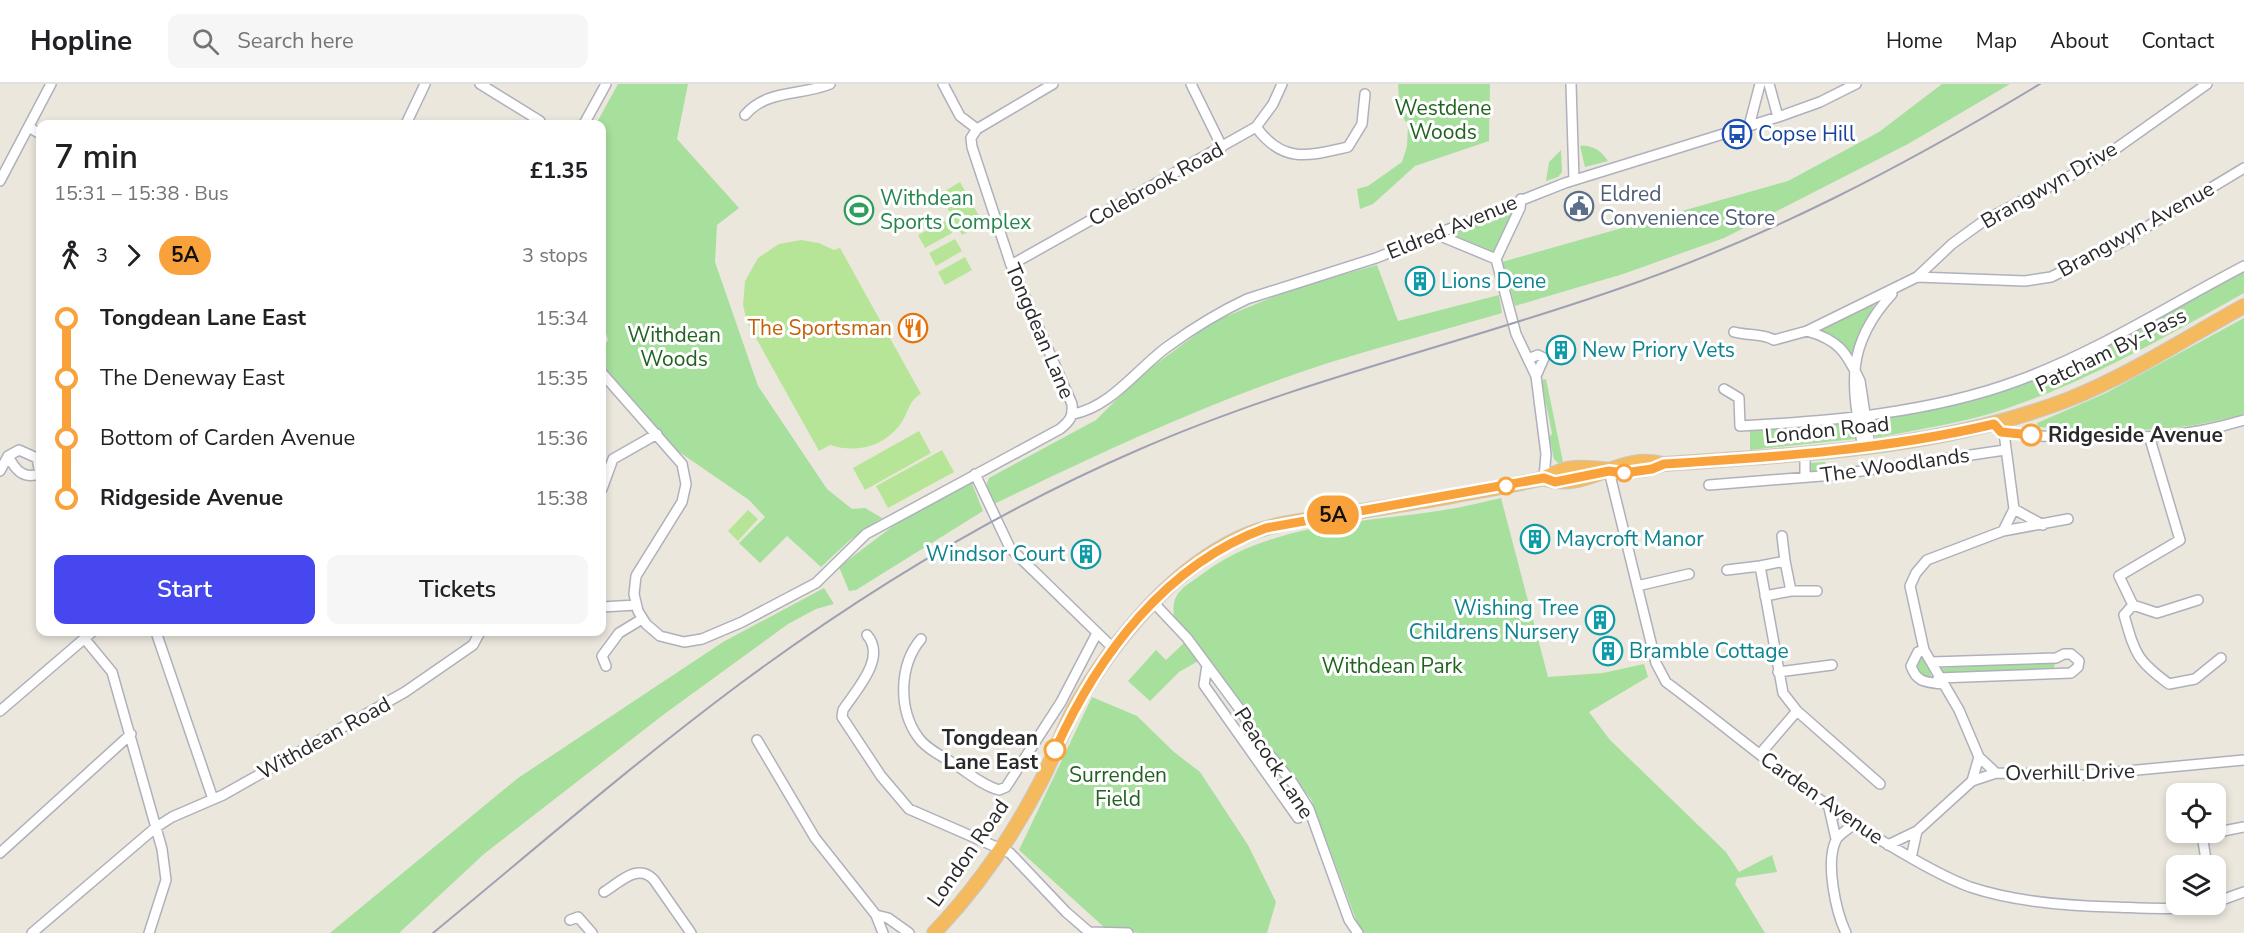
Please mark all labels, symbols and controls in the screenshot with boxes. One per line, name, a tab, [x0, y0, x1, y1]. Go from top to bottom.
search box	[168, 14, 588, 68]
text: Hopline	[30, 22, 132, 60]
icon: search	[189, 25, 222, 58]
text: Search here	[237, 26, 354, 56]
text: Home	[1886, 27, 1943, 55]
text: Map	[1976, 27, 2017, 55]
text: About	[2050, 27, 2108, 55]
text: Contact	[2141, 27, 2214, 55]
park label: Westdene Woods	[1395, 94, 1491, 146]
bus stop icon: Copse Hill	[1721, 118, 1753, 150]
place label: Copse Hill	[1758, 120, 1856, 148]
text: 7 min	[54, 135, 138, 180]
street label: Colebrook Road	[1084, 135, 1228, 233]
street label: Brangwyn Drive	[1976, 135, 2122, 235]
text: £1.35	[530, 156, 588, 186]
street label: Brangwyn Avenue	[2053, 174, 2219, 284]
text: 15:31 – 15:38 · Bus	[54, 180, 229, 207]
place label: Eldred Convenience Store	[1600, 180, 1775, 232]
place label: Withdean Sports Complex	[880, 184, 1031, 236]
street label: Eldred Avenue	[1383, 188, 1521, 266]
public building icon: Eldred Convenience Store	[1563, 190, 1595, 222]
sports icon: Withdean Sports Complex	[843, 194, 875, 226]
icon: walk	[54, 239, 87, 272]
icon: forward	[117, 239, 150, 272]
text: 5A	[171, 241, 199, 269]
text: 3	[96, 242, 108, 269]
text: 3 stops	[522, 242, 588, 269]
street label: Tongdean Lane	[999, 259, 1081, 403]
building icon: Lions Dene	[1404, 265, 1436, 297]
place label: Lions Dene	[1441, 267, 1546, 295]
street label: Patcham By-Pass	[2031, 301, 2191, 399]
text: Tongdean Lane East	[100, 303, 306, 333]
text: 15:34	[535, 305, 588, 332]
restaurant icon: The Sportsman	[897, 312, 929, 344]
place label: The Sportsman	[747, 314, 892, 342]
park label: Withdean Woods	[627, 321, 721, 373]
building icon: New Priory Vets	[1545, 334, 1577, 366]
place label: New Priory Vets	[1582, 336, 1735, 364]
text: The Deneway East	[100, 363, 284, 393]
text: 15:35	[535, 365, 588, 392]
street label: London Road	[1763, 410, 1891, 450]
place label: Ridgeside Avenue	[2048, 421, 2223, 449]
text: Bottom of Carden Avenue	[100, 423, 355, 453]
marker: Ridgeside Avenue	[2020, 424, 2042, 446]
text: 15:36	[535, 425, 588, 452]
street label: The Woodlands	[1819, 441, 1971, 489]
unlabelled marker	[1615, 464, 1633, 482]
unlabelled marker	[1497, 477, 1515, 495]
text: Ridgeside Avenue	[100, 483, 283, 513]
text: 15:38	[535, 485, 588, 512]
line badge: 5A	[1306, 496, 1360, 534]
text: 5A	[1319, 501, 1347, 529]
building icon: Maycroft Manor	[1519, 523, 1551, 555]
place label: Maycroft Manor	[1556, 525, 1704, 553]
building icon: Windsor Court	[1070, 538, 1102, 570]
place label: Windsor Court	[926, 540, 1066, 568]
button: Start	[54, 555, 315, 624]
button: Tickets	[327, 555, 588, 624]
place label: Wishing Tree Childrens Nursery	[1409, 594, 1579, 646]
building icon: Wishing Tree Childrens Nursery	[1584, 604, 1616, 636]
building icon: Bramble Cottage	[1592, 635, 1624, 667]
place label: Bramble Cottage	[1629, 637, 1789, 665]
park label: Withdean Park	[1321, 652, 1463, 680]
street label: Withdean Road	[252, 690, 396, 786]
street label: Peacock Lane	[1228, 702, 1320, 824]
place label: Tongdean Lane East	[942, 724, 1039, 776]
marker: Tongdean Lane East	[1044, 739, 1066, 761]
street label: Carden Avenue	[1755, 745, 1889, 851]
street label: Overhill Drive	[2005, 757, 2135, 787]
park label: Surrenden Field	[1069, 761, 1167, 813]
map controls	[2166, 783, 2226, 915]
button: locate	[2166, 783, 2226, 843]
street label: London Road	[921, 794, 1015, 912]
button: layers	[2166, 855, 2226, 915]

